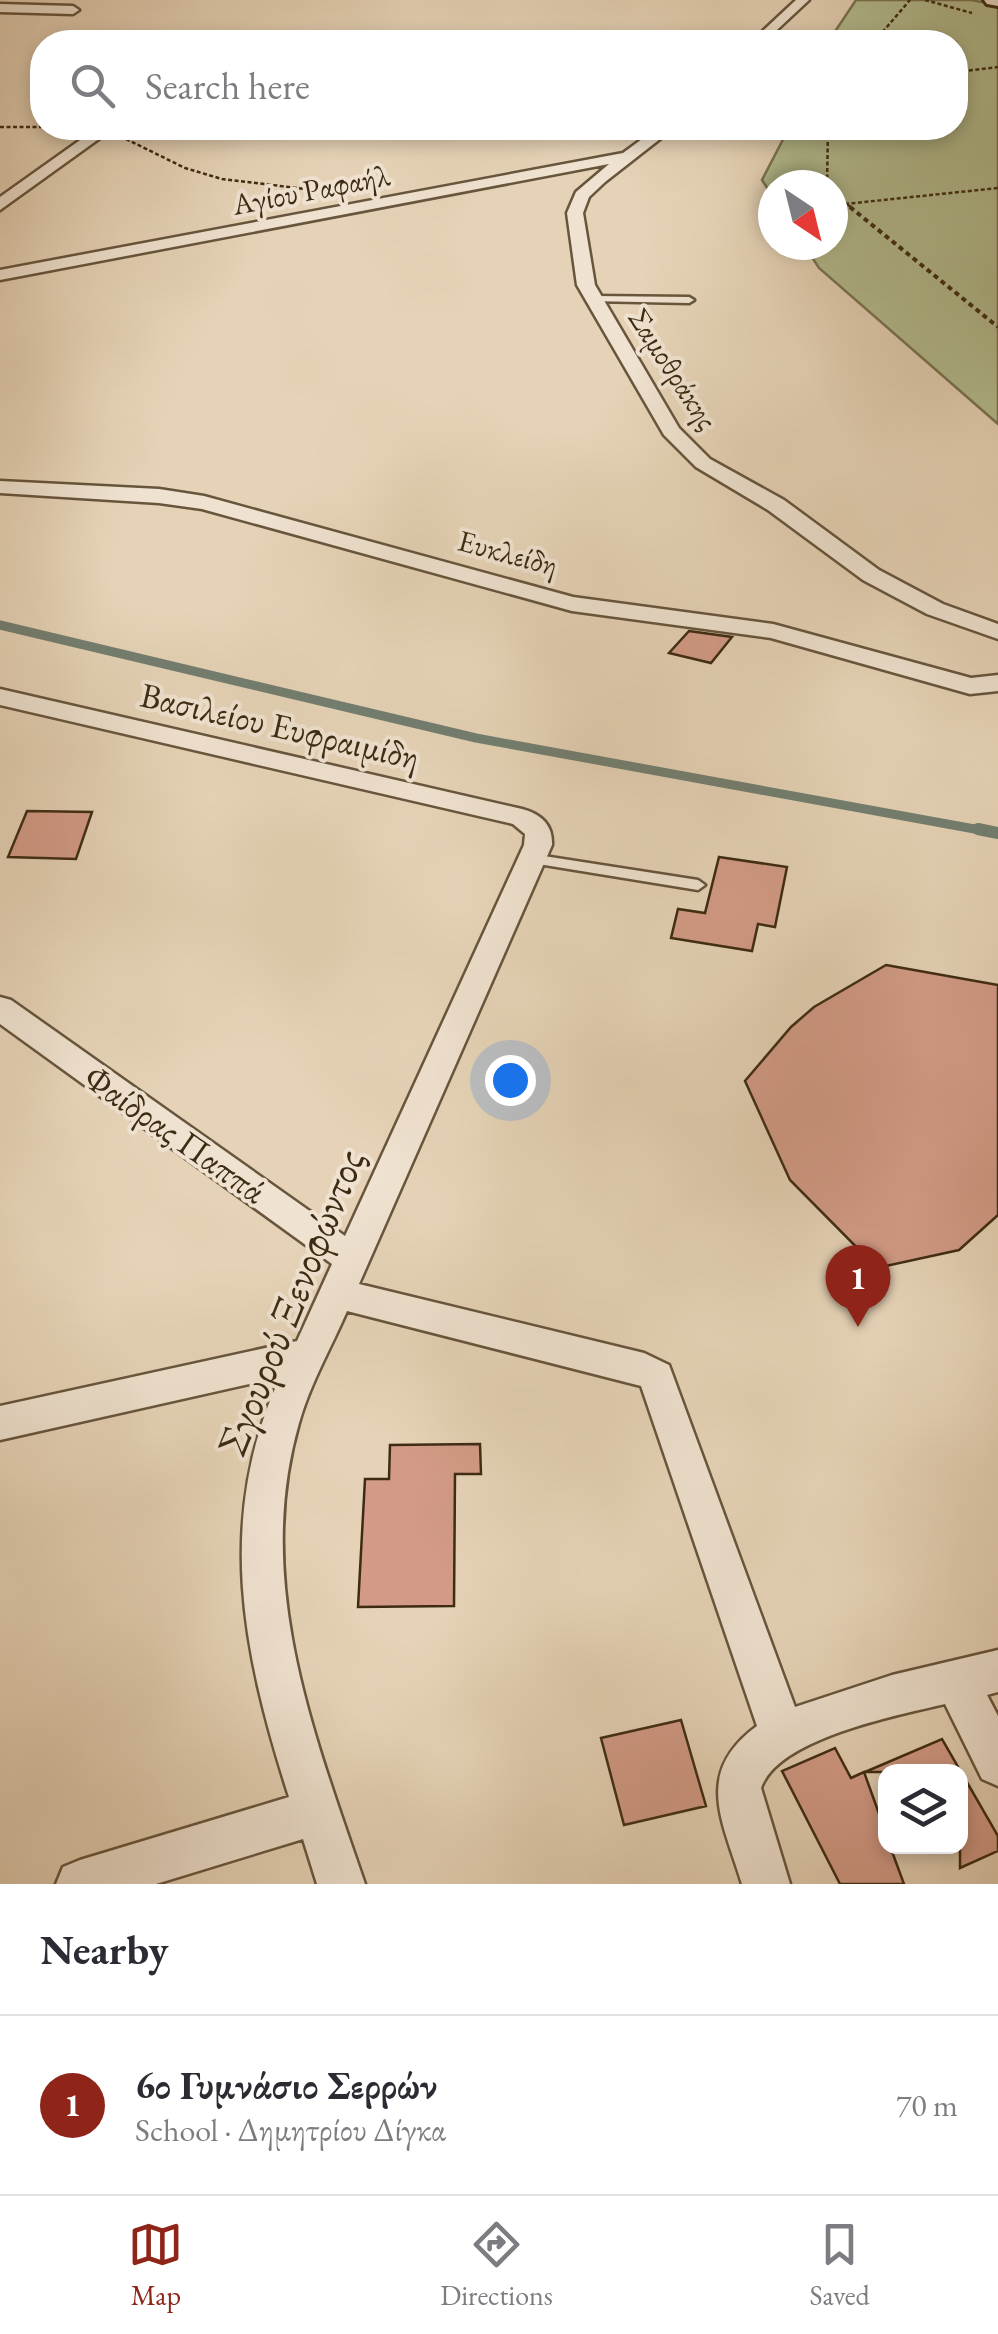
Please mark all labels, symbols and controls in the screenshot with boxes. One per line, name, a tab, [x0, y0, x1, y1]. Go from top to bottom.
search box	[30, 30, 968, 140]
icon: search	[65, 58, 120, 113]
text: Search here	[145, 61, 310, 110]
street label: Αγίου Ραφαήλ	[228, 155, 393, 224]
north arrow	[758, 170, 848, 260]
street label: Σαμοθράκης	[620, 301, 727, 437]
street label: Ευκλείδη	[454, 521, 562, 584]
street label: Βασιλείου Ευφραιμίδη	[136, 672, 424, 779]
street label: Φαίδρας Παππά	[76, 1054, 275, 1213]
your location	[485, 1055, 536, 1106]
street label: Σγουρού Ξενοφώντος	[204, 1141, 377, 1464]
pin: 1	[826, 1244, 890, 1327]
map controls	[878, 1764, 968, 1854]
button: layers	[878, 1764, 968, 1854]
text: Nearby	[40, 1922, 169, 1977]
text: 6ο Γυμνάσιο Σερρών	[135, 2060, 437, 2109]
text: 1	[64, 2084, 81, 2126]
text: 70 m	[896, 2084, 958, 2126]
text: School · Δημητρίου Δίγκα	[135, 2109, 446, 2151]
tab: Map	[128, 2217, 183, 2313]
tab: Directions	[440, 2217, 553, 2313]
tab: Saved	[810, 2217, 870, 2313]

